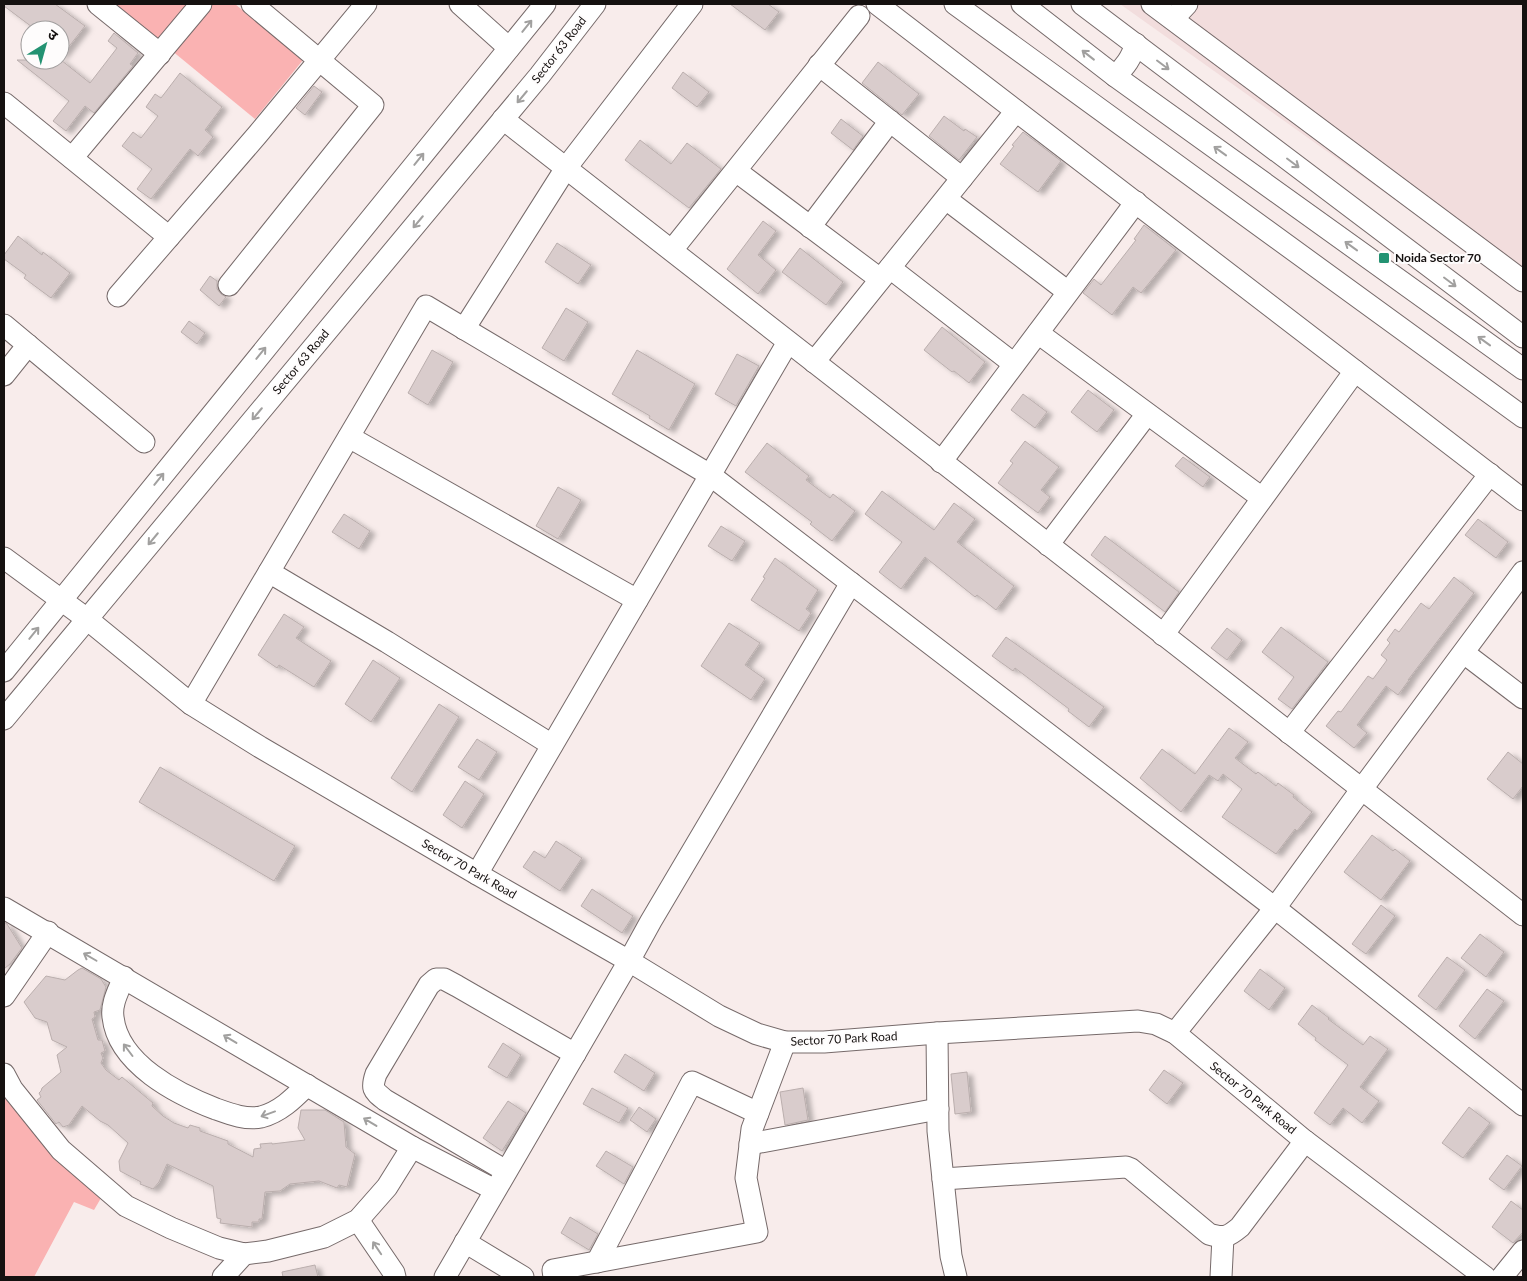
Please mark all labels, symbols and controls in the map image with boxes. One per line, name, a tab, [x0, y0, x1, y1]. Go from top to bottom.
street label: Sector 63 Road	[528, 13, 589, 86]
north arrow	[20, 20, 70, 70]
one-way arrow	[521, 20, 532, 33]
text: उ	[45, 25, 62, 44]
one-way arrow	[1082, 50, 1095, 61]
one-way arrow	[1156, 59, 1169, 70]
one-way arrow	[516, 91, 527, 104]
one-way arrow	[1213, 146, 1227, 156]
one-way arrow	[413, 153, 424, 166]
one-way arrow	[1286, 158, 1300, 168]
one-way arrow	[412, 215, 423, 228]
one-way arrow	[1345, 241, 1359, 251]
place label: Noida Sector 70	[1395, 250, 1481, 265]
marker: Noida Sector 70	[1377, 251, 1391, 265]
one-way arrow	[1443, 277, 1457, 287]
street label: Sector 63 Road	[269, 326, 332, 397]
one-way arrow	[1477, 336, 1491, 346]
one-way arrow	[256, 347, 267, 360]
one-way arrow	[252, 407, 263, 420]
one-way arrow	[153, 473, 164, 486]
one-way arrow	[148, 532, 159, 545]
one-way arrow	[29, 626, 40, 639]
street label: Sector 70 Park Road	[419, 835, 519, 902]
one-way arrow	[82, 952, 97, 962]
street label: Sector 70 Park Road	[790, 1028, 898, 1049]
one-way arrow	[223, 1034, 237, 1044]
one-way arrow	[122, 1044, 133, 1057]
street label: Sector 70 Park Road	[1207, 1058, 1300, 1137]
one-way arrow	[261, 1110, 277, 1119]
one-way arrow	[362, 1117, 377, 1127]
one-way arrow	[372, 1241, 382, 1255]

